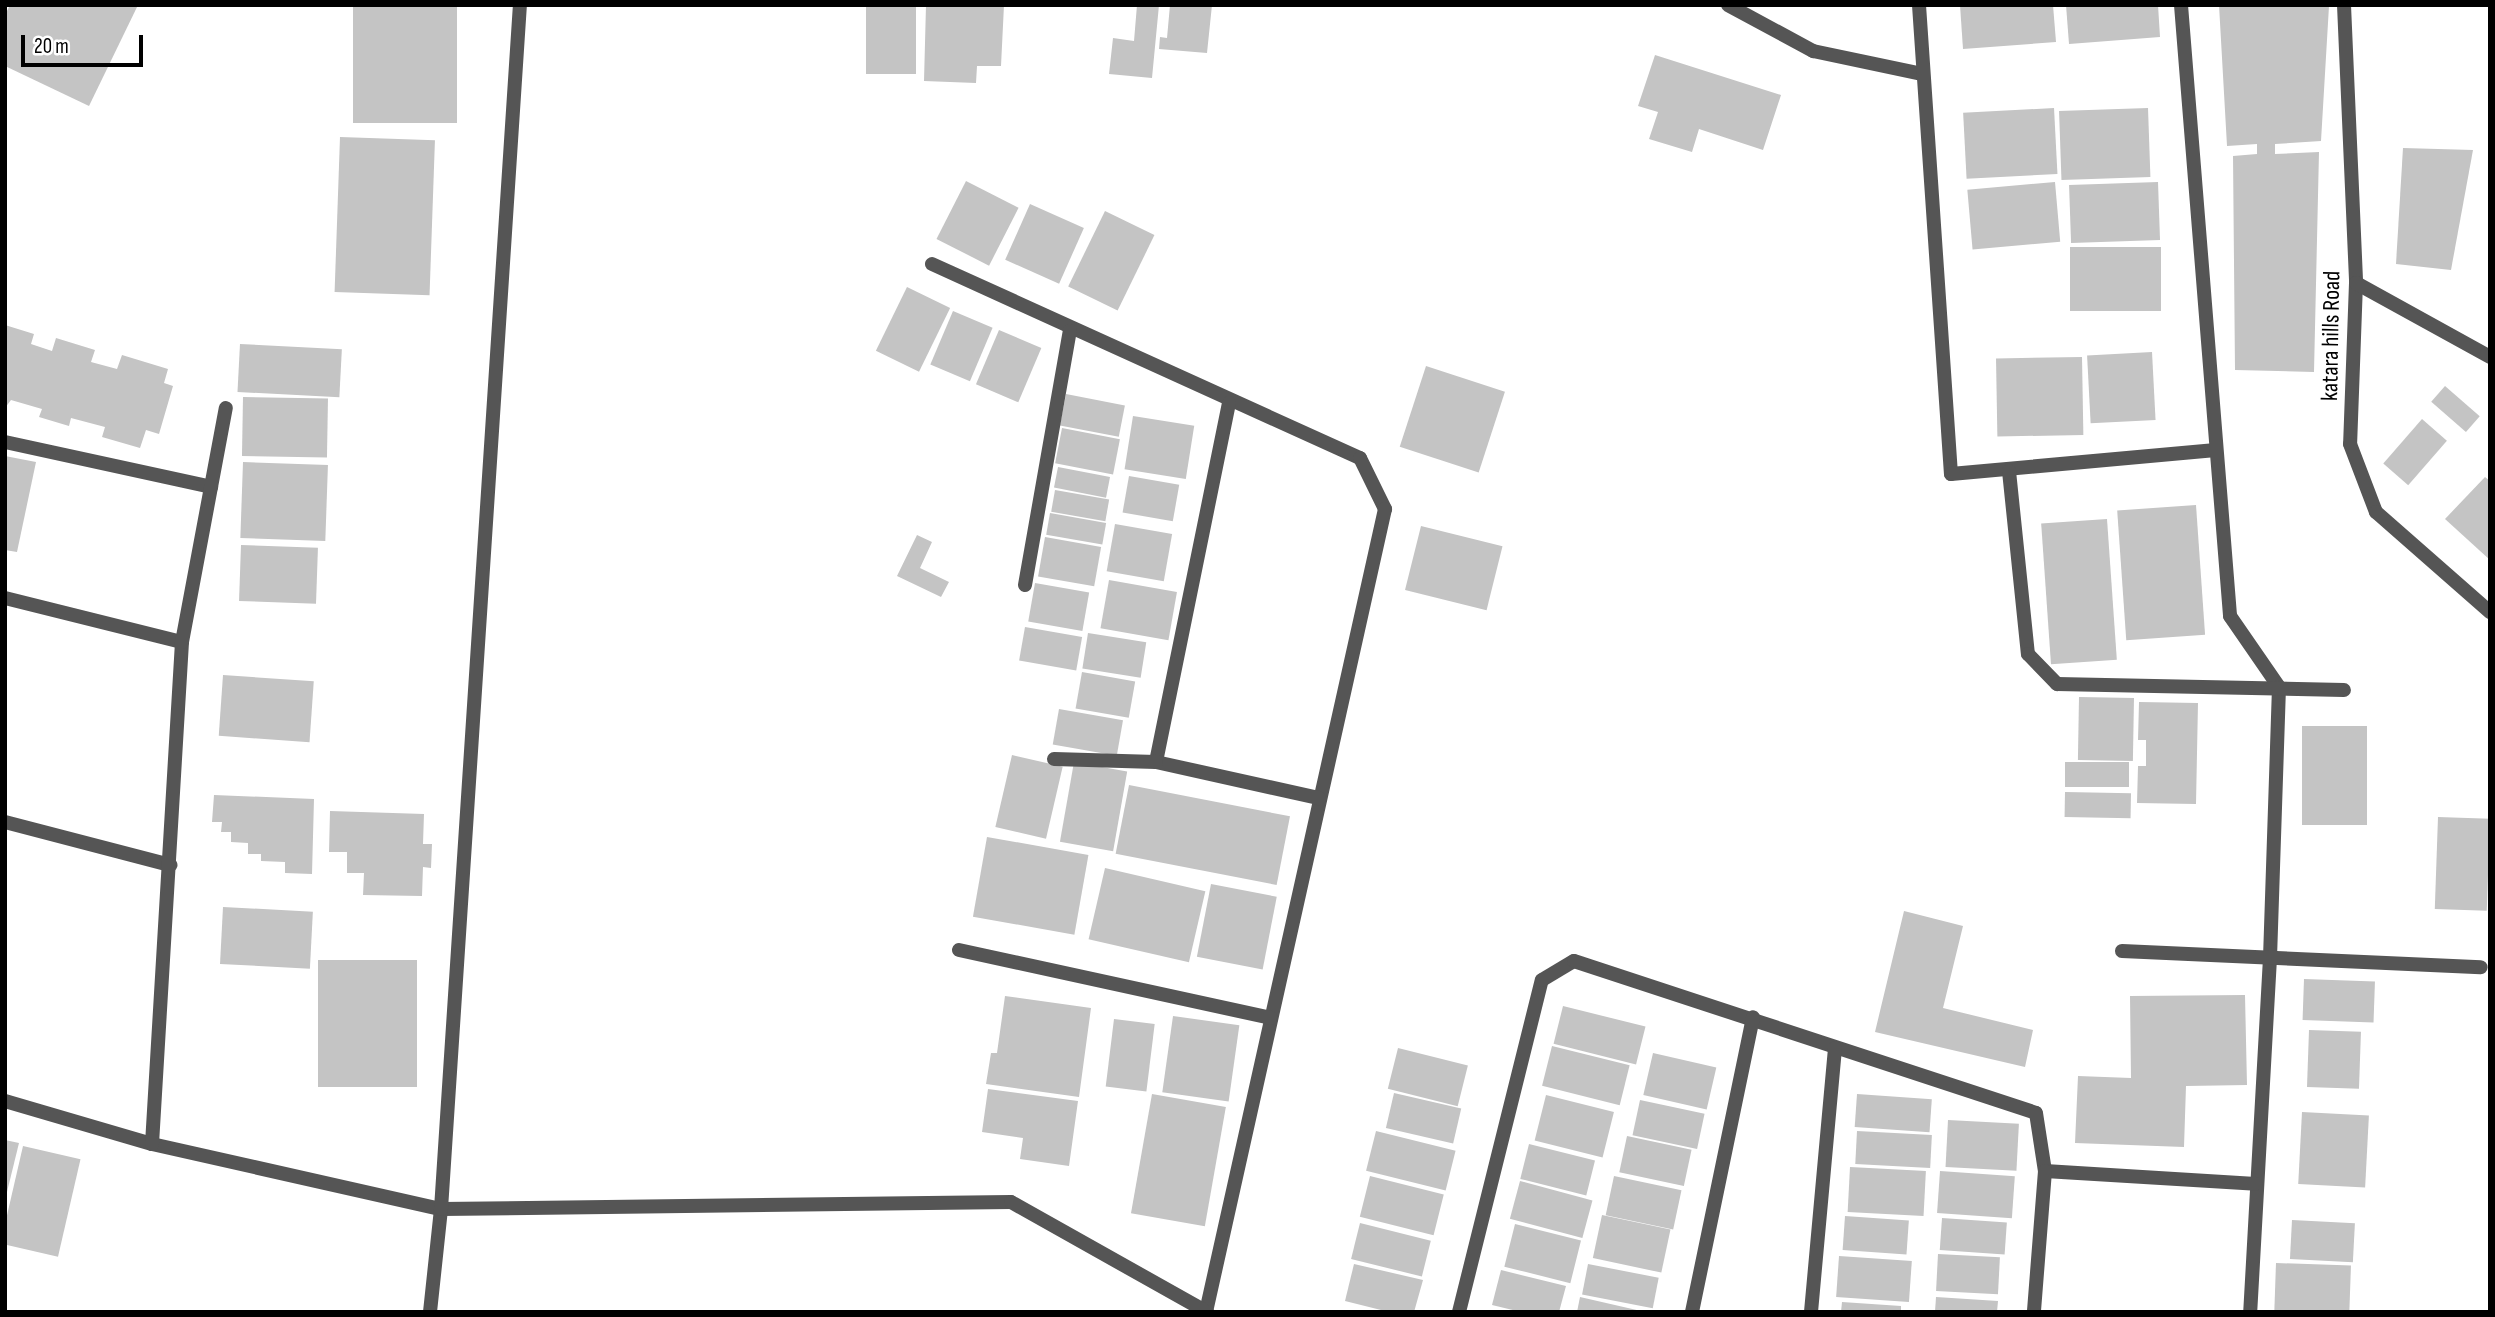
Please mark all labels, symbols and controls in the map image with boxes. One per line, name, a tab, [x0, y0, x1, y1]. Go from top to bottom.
scale bar	[24, 21, 147, 65]
text: 20 m	[34, 34, 69, 59]
street label: katara hills Road	[2315, 271, 2347, 401]

